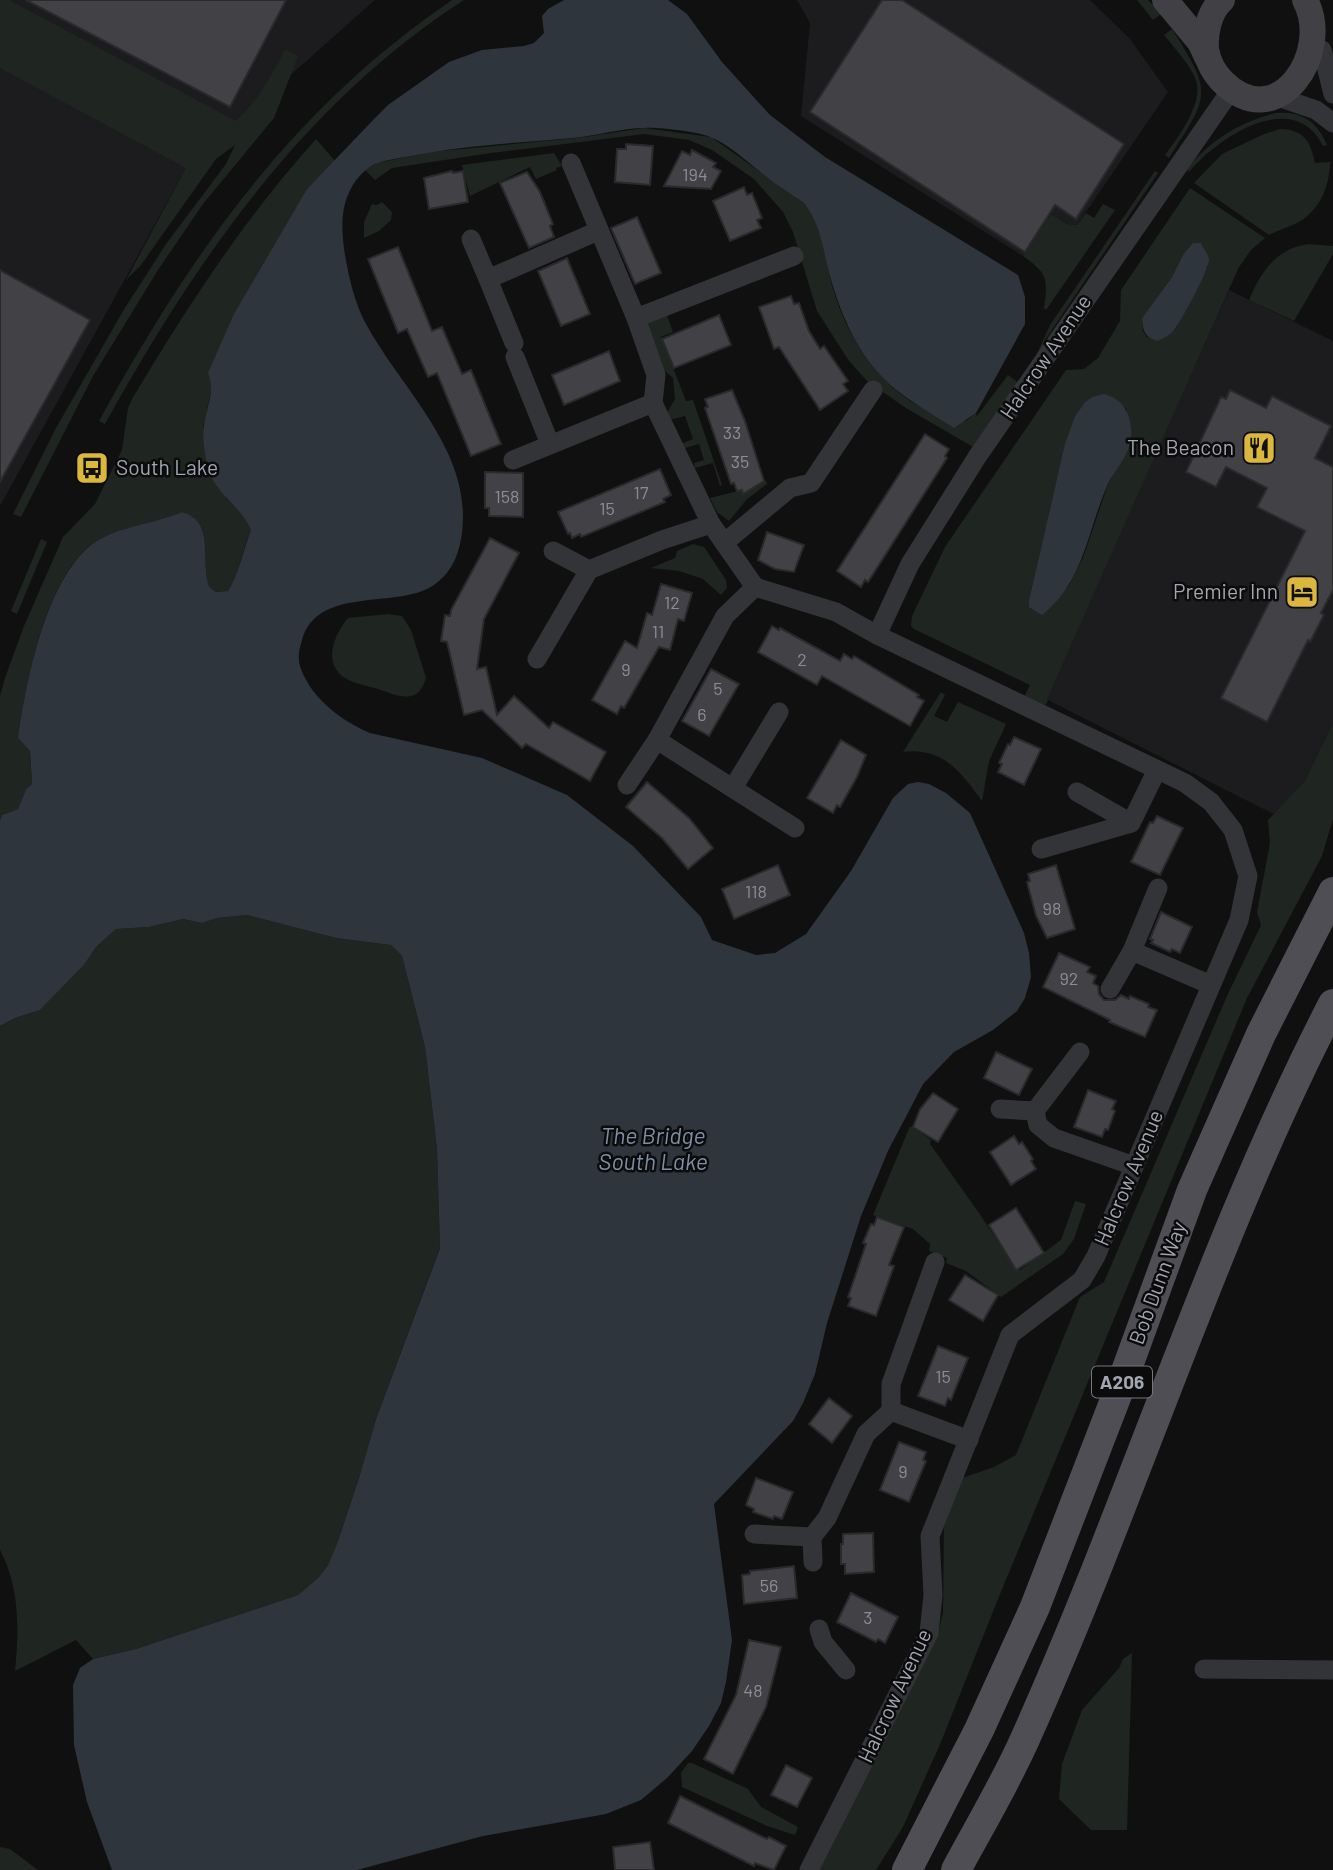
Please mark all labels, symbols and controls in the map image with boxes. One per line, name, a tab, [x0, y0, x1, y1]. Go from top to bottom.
house number: 194	[682, 163, 708, 185]
street label: Halcrow Avenue	[994, 289, 1096, 423]
house number: 33	[723, 421, 741, 443]
restaurant icon: The Beacon	[1240, 429, 1278, 467]
place label: The Beacon	[1127, 434, 1234, 459]
bus stop icon: South Lake	[73, 449, 111, 487]
house number: 35	[731, 450, 749, 472]
place label: South Lake	[116, 454, 218, 479]
house number: 17	[634, 481, 649, 503]
house number: 158	[495, 485, 519, 507]
house number: 15	[599, 497, 615, 519]
hotel icon: Premier Inn	[1283, 573, 1321, 611]
place label: Premier Inn	[1173, 578, 1278, 603]
house number: 12	[664, 591, 680, 613]
house number: 11	[652, 620, 664, 642]
house number: 2	[797, 648, 807, 670]
house number: 9	[621, 658, 631, 680]
house number: 5	[713, 677, 723, 699]
house number: 6	[697, 703, 707, 725]
house number: 118	[745, 880, 767, 902]
house number: 98	[1043, 897, 1061, 919]
house number: 92	[1059, 967, 1079, 989]
street label: Halcrow Avenue	[1088, 1106, 1167, 1249]
water label: The Bridge South Lake	[598, 1121, 708, 1175]
street label: Bob Dunn Way	[1123, 1217, 1190, 1347]
house number: 15	[935, 1365, 951, 1387]
road number: A206	[1092, 1366, 1152, 1398]
house number: 9	[898, 1460, 908, 1482]
house number: 56	[760, 1574, 778, 1596]
house number: 3	[863, 1606, 873, 1628]
street label: Halcrow Avenue	[852, 1624, 936, 1766]
house number: 48	[743, 1679, 763, 1701]

